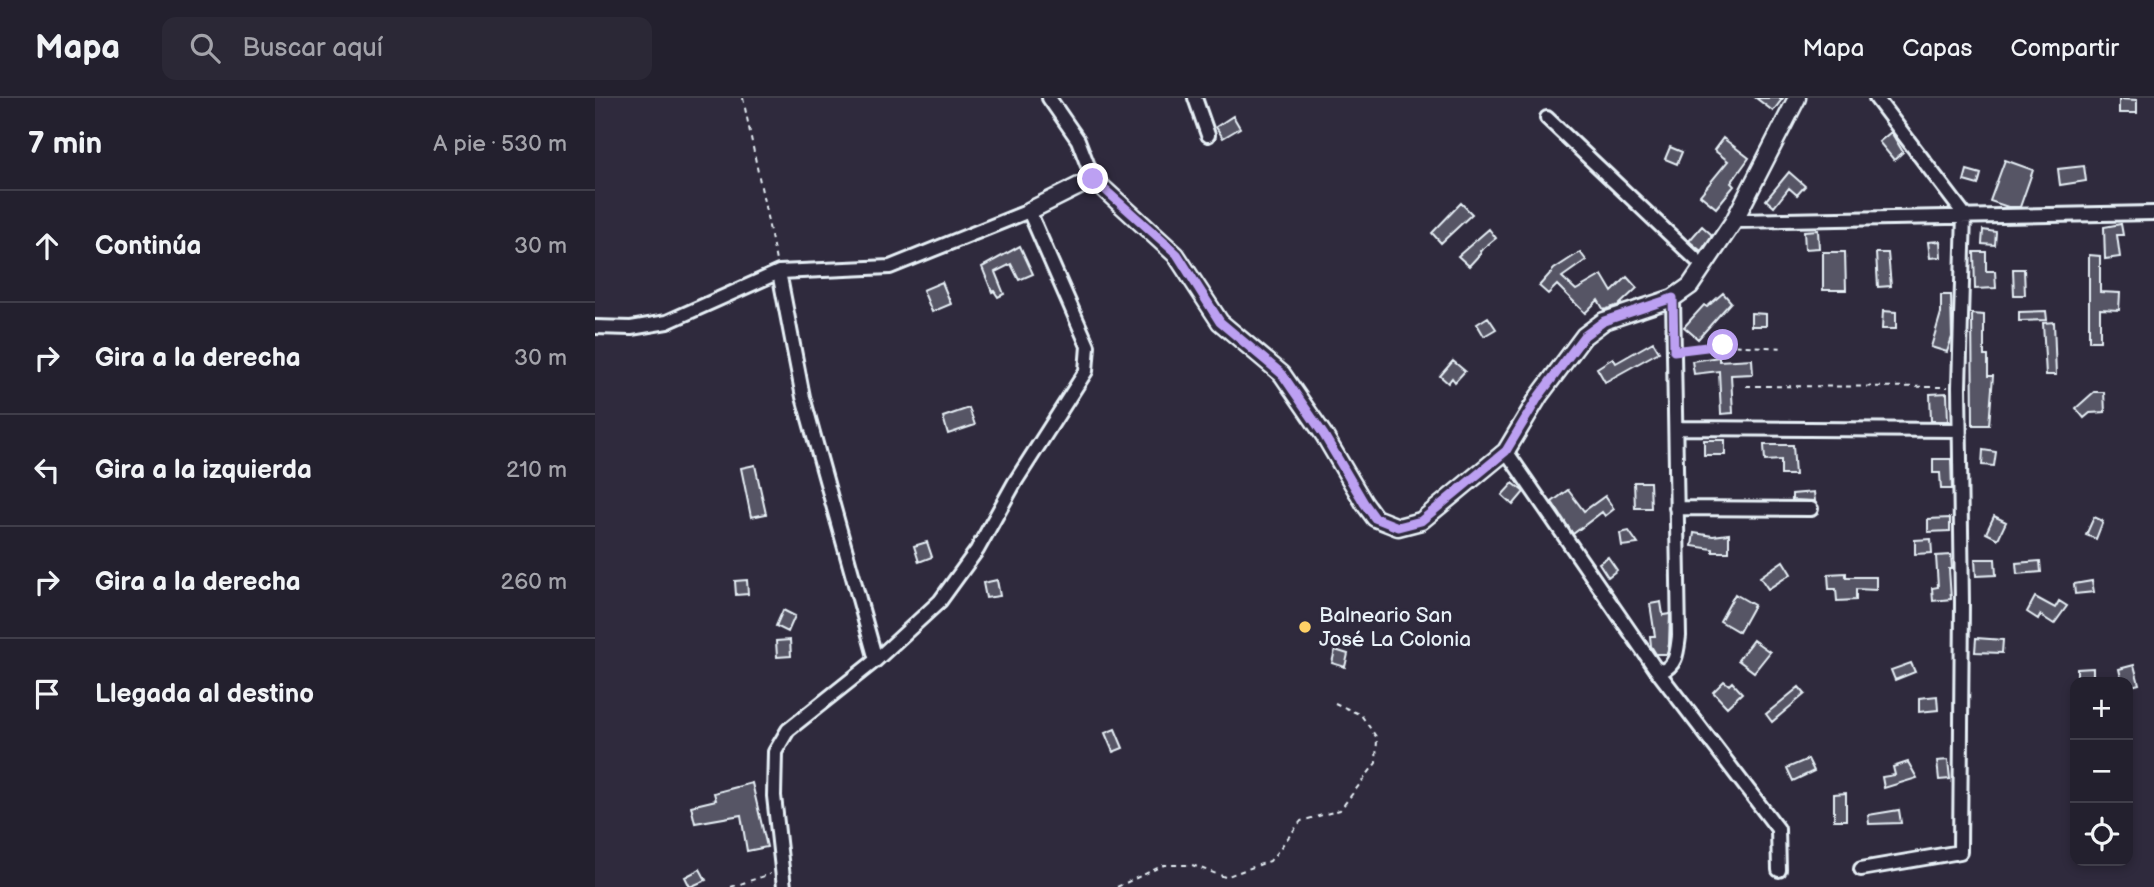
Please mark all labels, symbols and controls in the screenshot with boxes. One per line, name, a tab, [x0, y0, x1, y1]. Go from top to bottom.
search box	[162, 17, 652, 80]
text: Mapa	[35, 28, 120, 68]
icon: search	[186, 29, 224, 67]
text: Buscar aquí	[242, 33, 383, 64]
text: Mapa	[1803, 34, 1864, 63]
text: Capas	[1902, 34, 1972, 63]
text: Compartir	[2010, 34, 2119, 63]
text: 7 min	[28, 126, 102, 162]
text: A pie · 530 m	[433, 130, 567, 158]
route end	[1077, 163, 1108, 194]
icon: ahead	[28, 227, 66, 265]
text: Continúa	[95, 231, 202, 262]
text: 30 m	[514, 232, 567, 260]
route start	[1707, 329, 1738, 360]
icon: right	[28, 339, 66, 377]
text: Gira a la derecha	[95, 343, 301, 374]
text: 30 m	[514, 344, 567, 372]
icon: left	[28, 451, 66, 489]
text: Gira a la izquierda	[95, 455, 312, 486]
text: 210 m	[506, 456, 567, 484]
icon: right	[28, 563, 66, 601]
text: Gira a la derecha	[95, 567, 301, 598]
text: 260 m	[501, 568, 567, 596]
place label: Balneario San José La Colonia	[1319, 603, 1471, 652]
marker: Balneario San José La Colonia	[1297, 619, 1313, 635]
icon: arrive	[28, 675, 66, 713]
map controls	[2070, 677, 2133, 866]
button: +	[2070, 677, 2133, 740]
text: Llegada al destino	[95, 679, 314, 710]
button: −	[2070, 740, 2133, 803]
button: locate	[2070, 803, 2133, 866]

